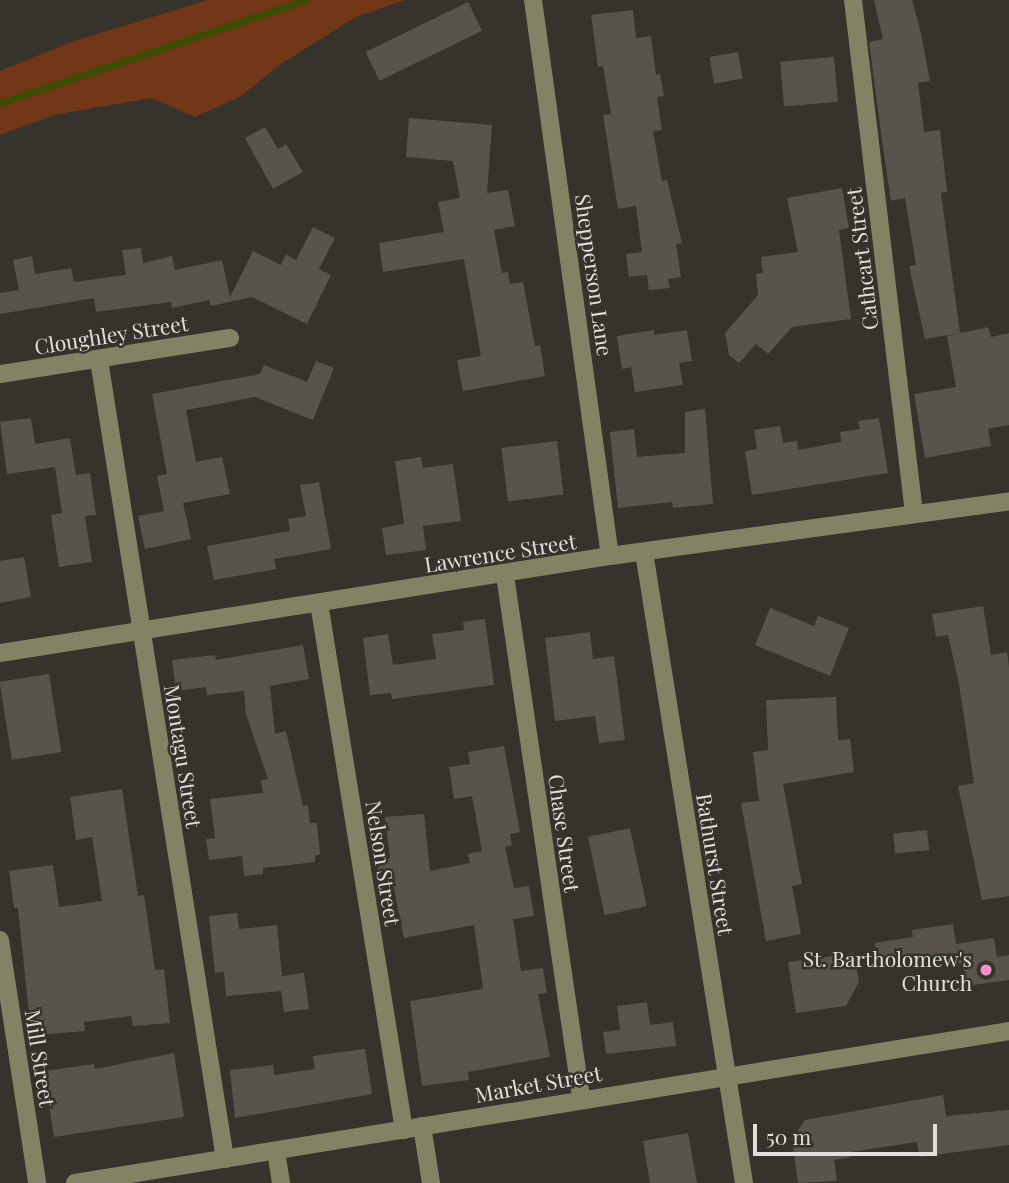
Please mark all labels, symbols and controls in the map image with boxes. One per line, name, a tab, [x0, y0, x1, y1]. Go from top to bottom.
street label: Cathcart Street	[840, 186, 882, 332]
street label: Shepperson Lane	[571, 192, 619, 358]
street label: Cloughley Street	[32, 309, 190, 359]
street label: Lawrence Street	[422, 528, 578, 576]
street label: Montagu Street	[160, 683, 208, 829]
street label: Chase Street	[544, 772, 586, 894]
street label: Bathurst Street	[692, 791, 740, 937]
street label: Nelson Street	[362, 799, 406, 927]
place label: St. Bartholomew's Church	[803, 945, 972, 995]
marker: St. Bartholomew's Church	[978, 962, 994, 978]
street label: Mill Street	[21, 1008, 61, 1108]
street label: Market Street	[473, 1059, 603, 1107]
scale bar	[757, 1110, 941, 1154]
text: 50 m	[766, 1122, 811, 1150]

